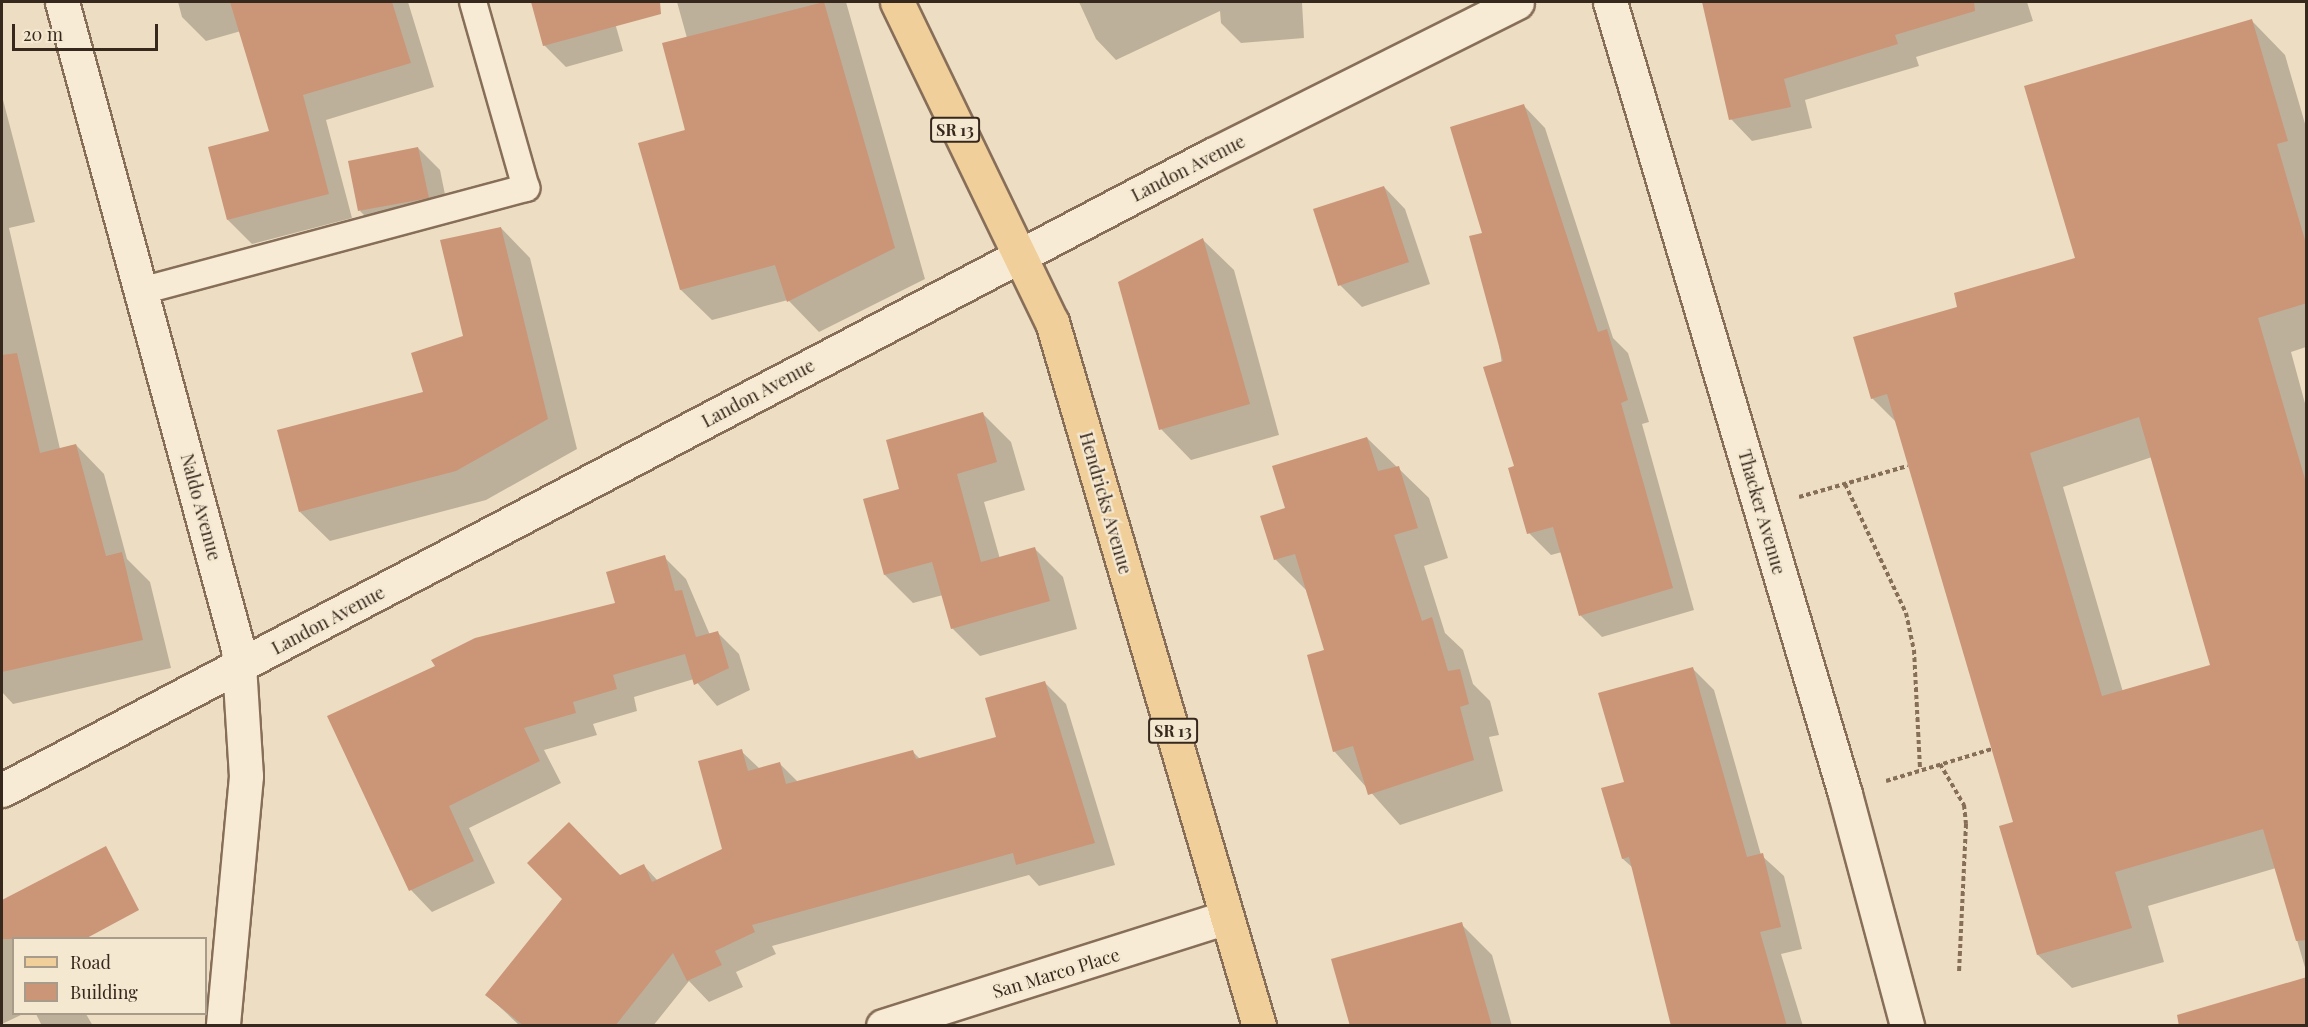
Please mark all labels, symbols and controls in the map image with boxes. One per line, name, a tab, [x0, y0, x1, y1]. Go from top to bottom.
scale bar	[15, 12, 160, 50]
text: 20 m	[23, 22, 63, 46]
road number: SR 13	[930, 117, 980, 143]
street label: Landon Avenue	[1127, 130, 1249, 206]
street label: Landon Avenue	[698, 354, 818, 432]
street label: Hendricks Avenue	[1075, 429, 1137, 577]
street label: Thacker Avenue	[1734, 447, 1790, 577]
street label: Naldo Avenue	[176, 451, 226, 563]
street label: Landon Avenue	[268, 581, 388, 659]
road number: SR 13	[1148, 718, 1198, 744]
legend	[12, 937, 207, 1015]
street label: San Marco Place	[990, 943, 1122, 1003]
text: Road	[70, 950, 111, 974]
text: Building	[70, 980, 138, 1004]

